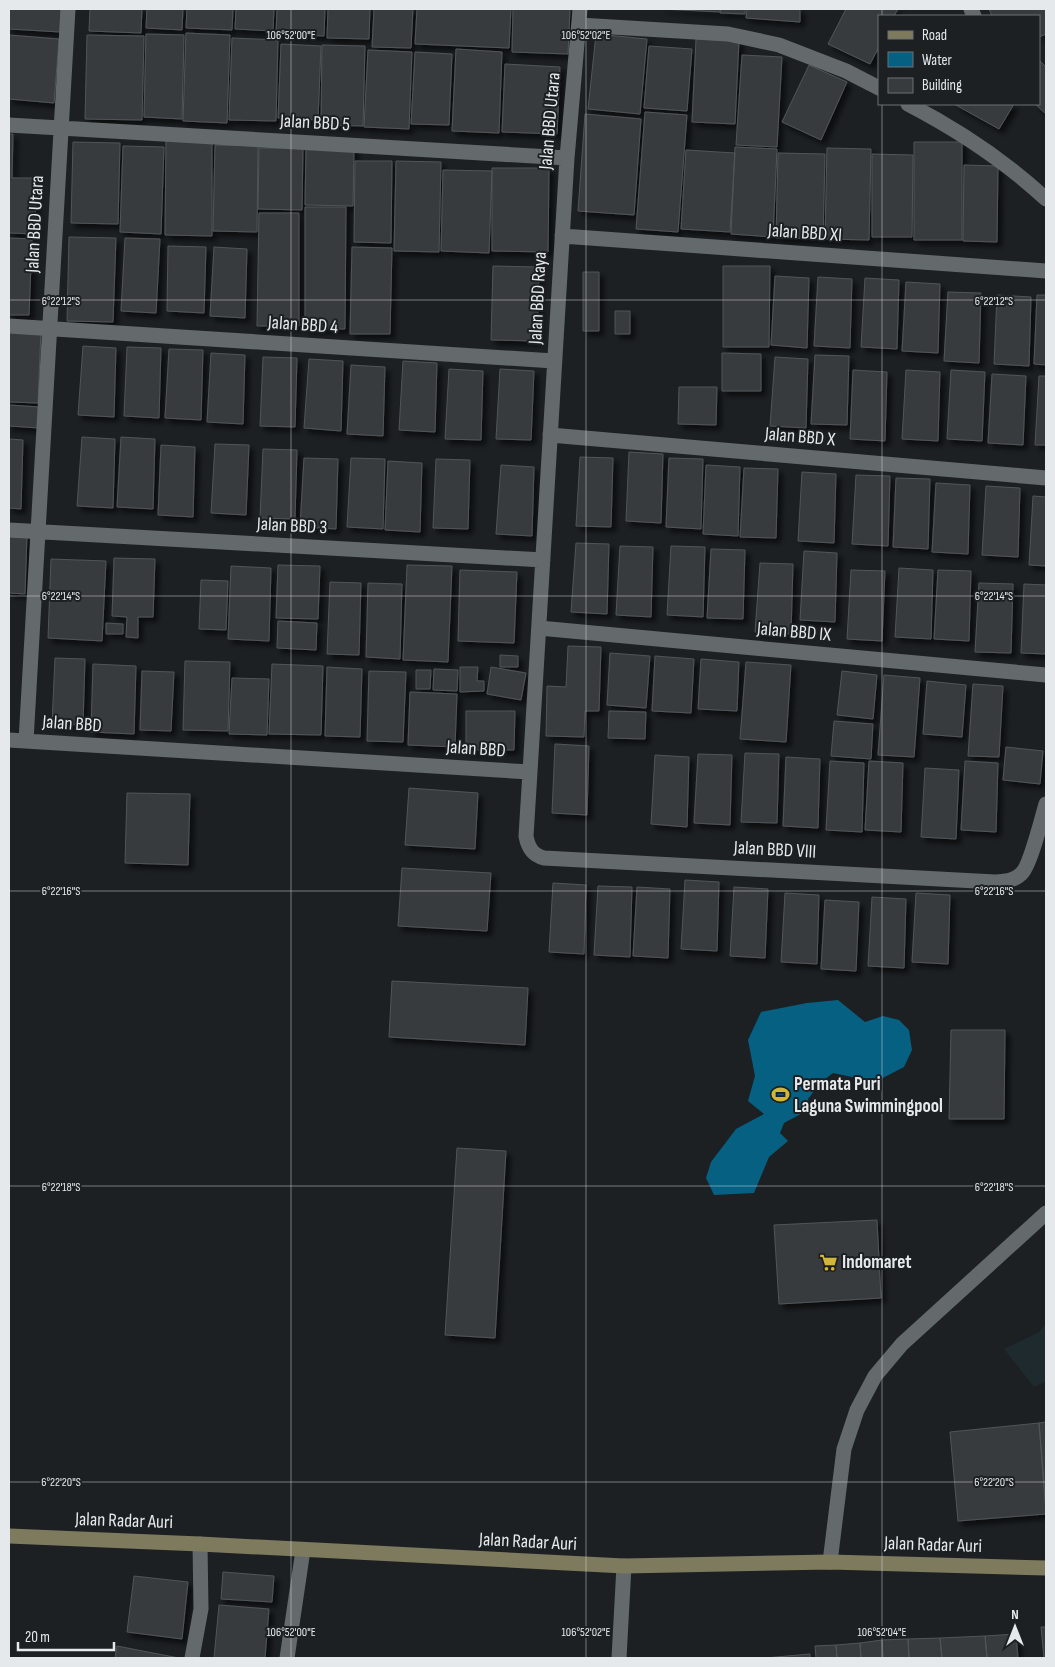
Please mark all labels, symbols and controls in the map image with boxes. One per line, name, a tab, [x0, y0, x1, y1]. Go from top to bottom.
legend	[878, 15, 1040, 105]
text: Road	[922, 26, 947, 45]
text: 106°52'00"E	[266, 28, 316, 43]
text: 106°52'02"E	[562, 28, 610, 43]
text: Water	[922, 51, 953, 70]
street label: Jalan BBD Utara	[534, 71, 566, 172]
text: Building	[922, 76, 962, 95]
street label: Jalan BBD 5	[278, 110, 351, 136]
street label: Jalan BBD Utara	[21, 175, 49, 274]
street label: Jalan BBD XI	[766, 219, 843, 247]
street label: Jalan BBD Raya	[524, 251, 552, 346]
text: 6°22'12"S	[42, 294, 80, 309]
text: 6°22'12"S	[975, 294, 1013, 309]
street label: Jalan BBD 4	[266, 311, 339, 339]
street label: Jalan BBD X	[763, 422, 836, 452]
street label: Jalan BBD 3	[255, 513, 328, 539]
text: 6°22'14"S	[42, 589, 80, 604]
text: 6°22'14"S	[975, 589, 1013, 604]
street label: Jalan BBD IX	[755, 617, 832, 647]
street label: Jalan BBD	[41, 710, 102, 738]
street label: Jalan BBD	[445, 735, 506, 763]
street label: Jalan BBD VIII	[732, 836, 817, 864]
text: 6°22'16"S	[42, 884, 80, 899]
text: 6°22'16"S	[975, 884, 1013, 899]
place label: Permata Puri Laguna Swimmingpool	[794, 1073, 943, 1118]
sports icon: Permata Puri Laguna Swimmingpool	[770, 1085, 790, 1105]
text: 6°22'18"S	[42, 1180, 80, 1195]
text: 6°22'18"S	[975, 1180, 1013, 1195]
place label: Indomaret	[842, 1251, 912, 1274]
supermarket icon: Indomaret	[818, 1252, 838, 1272]
text: 6°22'20"S	[41, 1475, 81, 1490]
text: 6°22'20"S	[974, 1475, 1014, 1490]
street label: Jalan Radar Auri	[74, 1508, 173, 1534]
street label: Jalan Radar Auri	[478, 1528, 577, 1556]
street label: Jalan Radar Auri	[883, 1532, 982, 1558]
north arrow	[990, 1602, 1040, 1652]
text: N	[1011, 1606, 1019, 1623]
scale bar	[18, 1620, 114, 1652]
text: 106°52'00"E	[266, 1625, 316, 1640]
text: 106°52'02"E	[562, 1625, 610, 1640]
text: 106°52'04"E	[858, 1625, 906, 1640]
text: 20 m	[25, 1628, 50, 1647]

